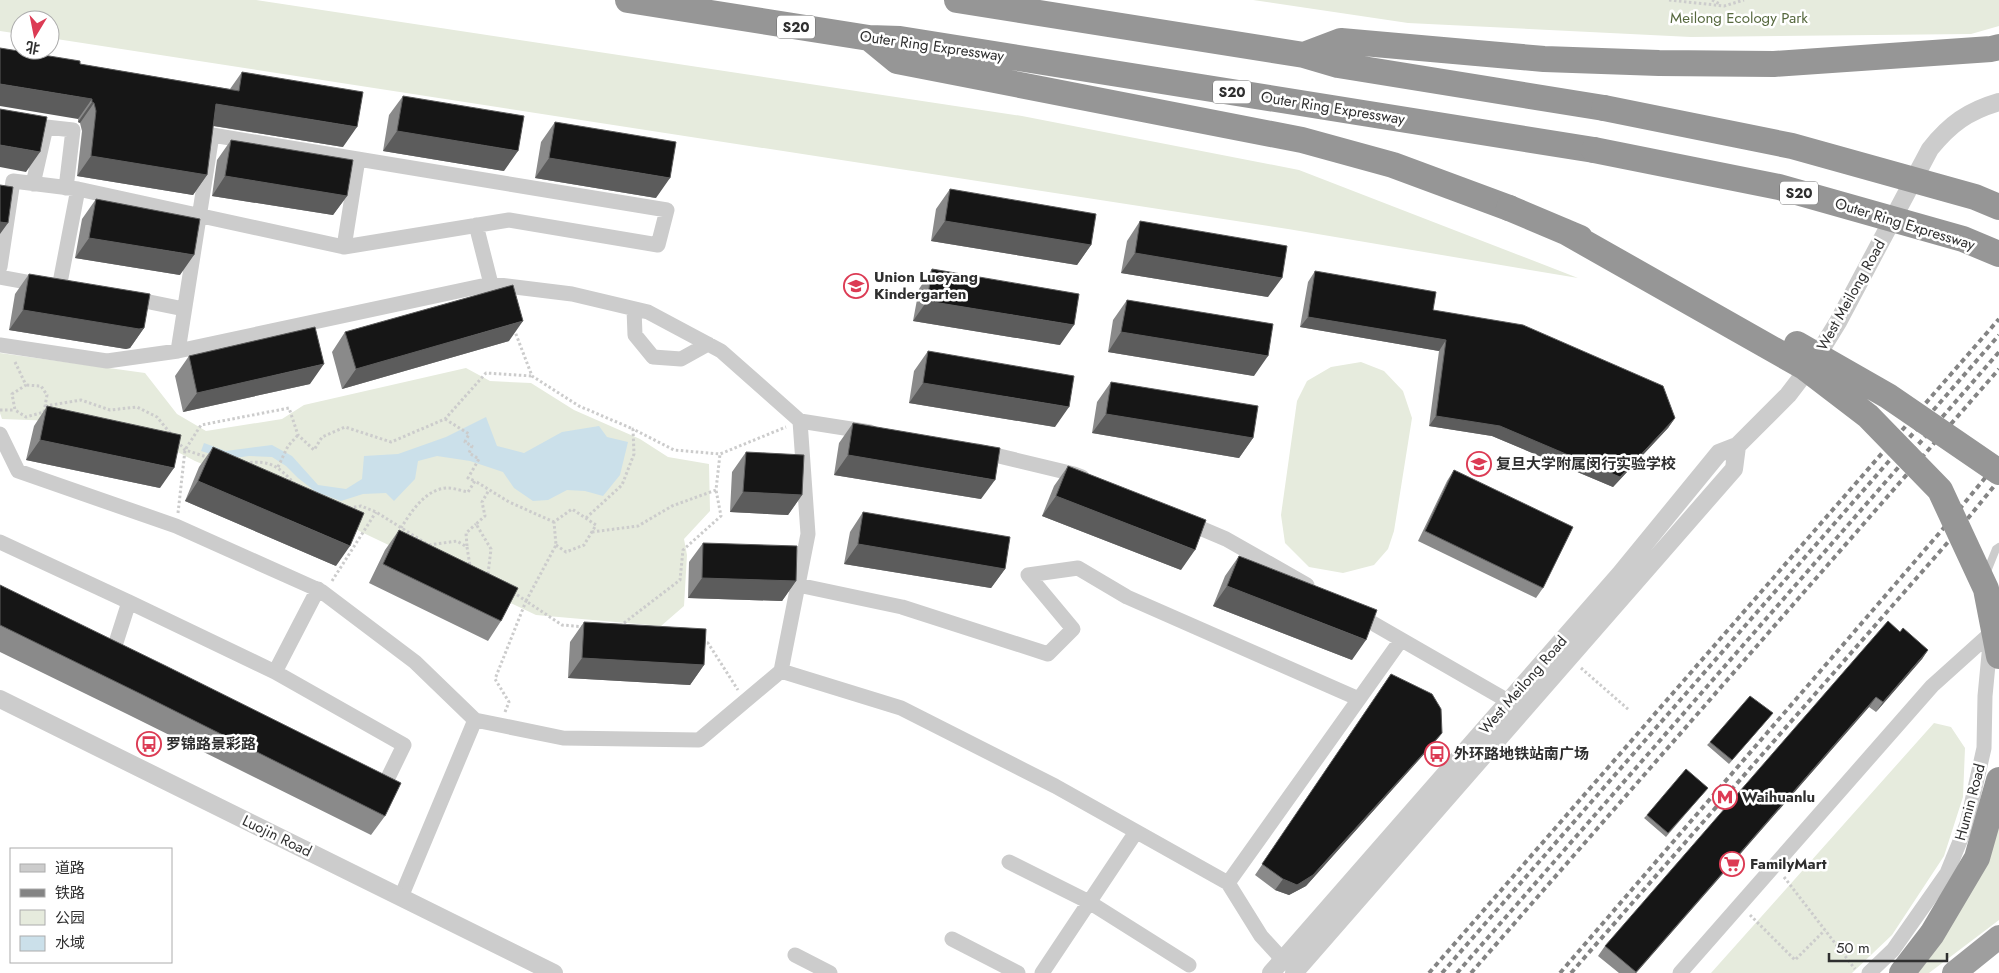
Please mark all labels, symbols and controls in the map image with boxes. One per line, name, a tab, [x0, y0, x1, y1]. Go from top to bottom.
park label: Meilong Ecology Park	[1670, 7, 1808, 29]
north arrow	[10, 10, 60, 60]
road number: S20	[777, 16, 815, 38]
street label: Outer Ring Expressway	[858, 25, 1006, 67]
text: 北	[24, 37, 41, 59]
road number: S20	[1213, 80, 1251, 104]
street label: Outer Ring Expressway	[1259, 86, 1407, 130]
road number: S20	[1780, 182, 1818, 204]
street label: Outer Ring Expressway	[1832, 192, 1978, 256]
street label: West Meilong Road	[1811, 235, 1891, 355]
place label: Union Luoyang Kindergarten	[874, 266, 978, 305]
school or university icon: Union Luoyang Kindergarten	[843, 273, 869, 299]
school or university icon: 复旦大学附属闵行实验学校	[1466, 451, 1492, 477]
place label: 复旦大学附属闵行实验学校	[1496, 453, 1676, 475]
street label: West Meilong Road	[1474, 631, 1572, 739]
bus stop icon: 罗锦路景彩路	[136, 731, 162, 757]
place label: 罗锦路景彩路	[166, 733, 256, 755]
bus stop icon: 外环路地铁站南广场	[1424, 741, 1450, 767]
place label: 外环路地铁站南广场	[1454, 743, 1589, 765]
street label: Humin Road	[1949, 761, 1991, 843]
metro station icon: Waihuanlu	[1712, 784, 1738, 810]
place label: Waihuanlu	[1742, 786, 1815, 808]
street label: Luojin Road	[239, 810, 315, 862]
legend	[10, 848, 172, 963]
supermarket icon: FamilyMart	[1719, 851, 1745, 877]
place label: FamilyMart	[1750, 853, 1827, 875]
text: 道路	[55, 857, 85, 879]
text: 铁路	[55, 882, 85, 904]
text: 公园	[55, 907, 85, 929]
scale bar	[1829, 930, 1946, 962]
text: 水域	[55, 932, 85, 954]
text: 50 m	[1836, 937, 1870, 959]

